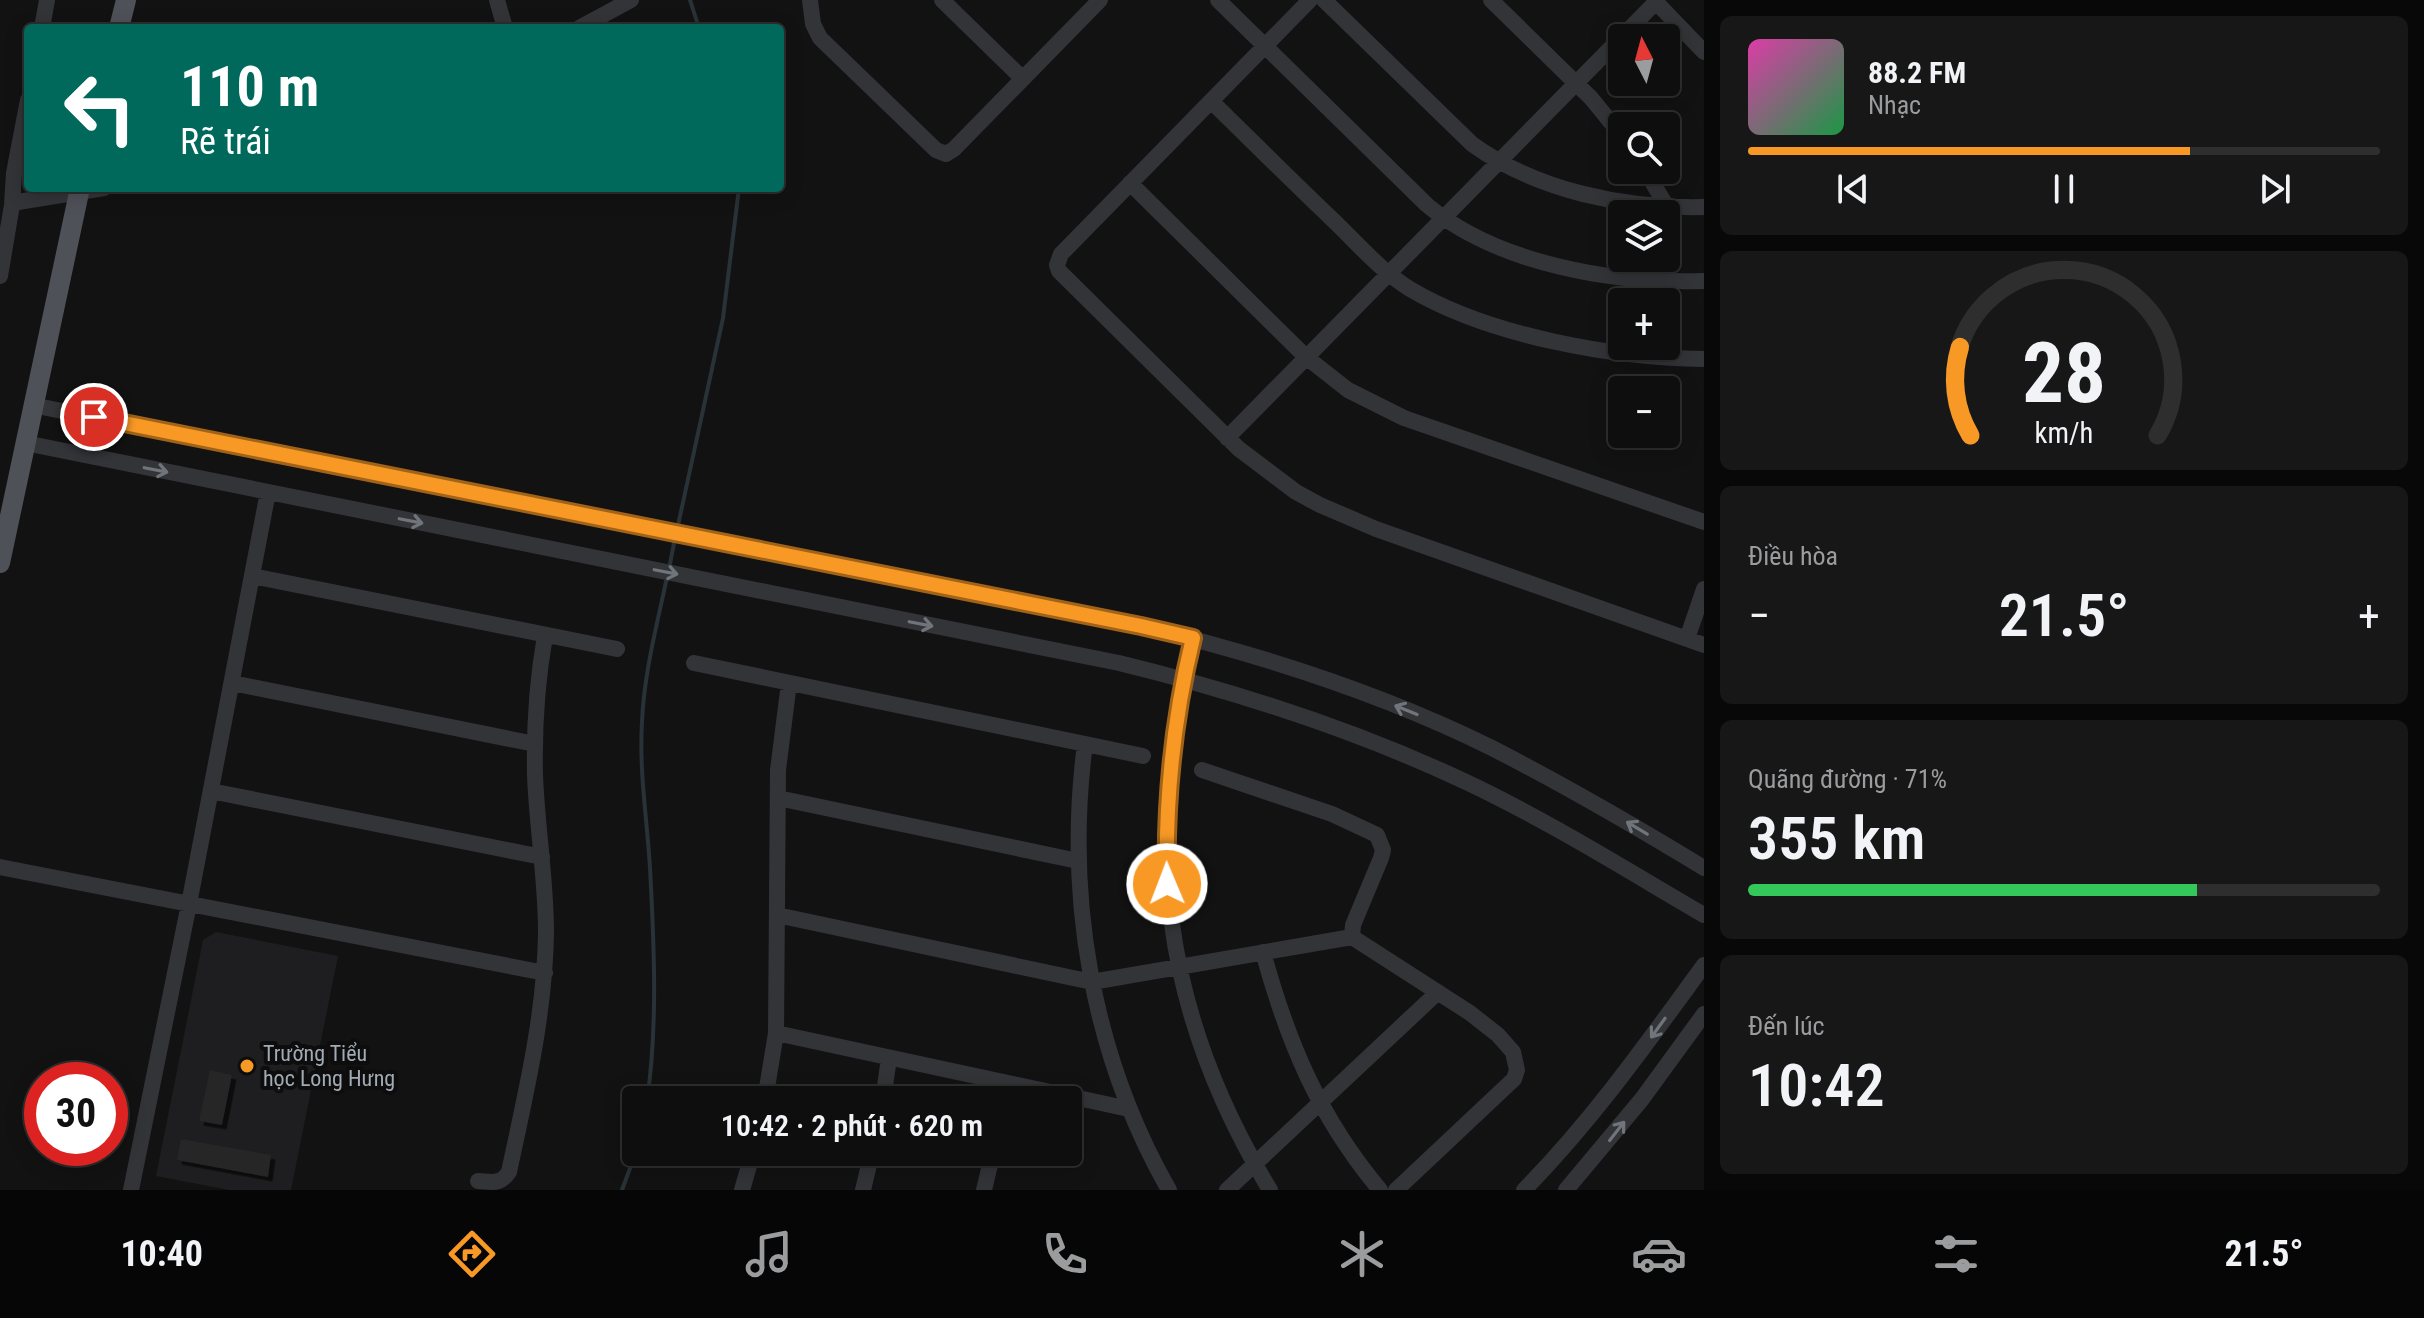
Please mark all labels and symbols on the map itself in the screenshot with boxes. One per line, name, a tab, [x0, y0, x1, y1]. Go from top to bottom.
north arrow	[1608, 24, 1680, 96]
pin	[60, 383, 128, 451]
one-way arrow	[143, 463, 168, 478]
one-way arrow	[398, 514, 423, 529]
one-way arrow	[652, 565, 678, 580]
one-way arrow	[907, 617, 933, 632]
one-way arrow	[1394, 702, 1419, 716]
one-way arrow	[1626, 820, 1649, 836]
position arrow	[1125, 842, 1209, 926]
one-way arrow	[1650, 1017, 1667, 1038]
place label: Trường Tiểu học Long Hưng	[263, 1041, 395, 1091]
marker: Trường Tiểu học Long Hưng	[238, 1057, 256, 1075]
speed limit sign: 30	[24, 1062, 128, 1166]
one-way arrow	[1608, 1121, 1626, 1142]

